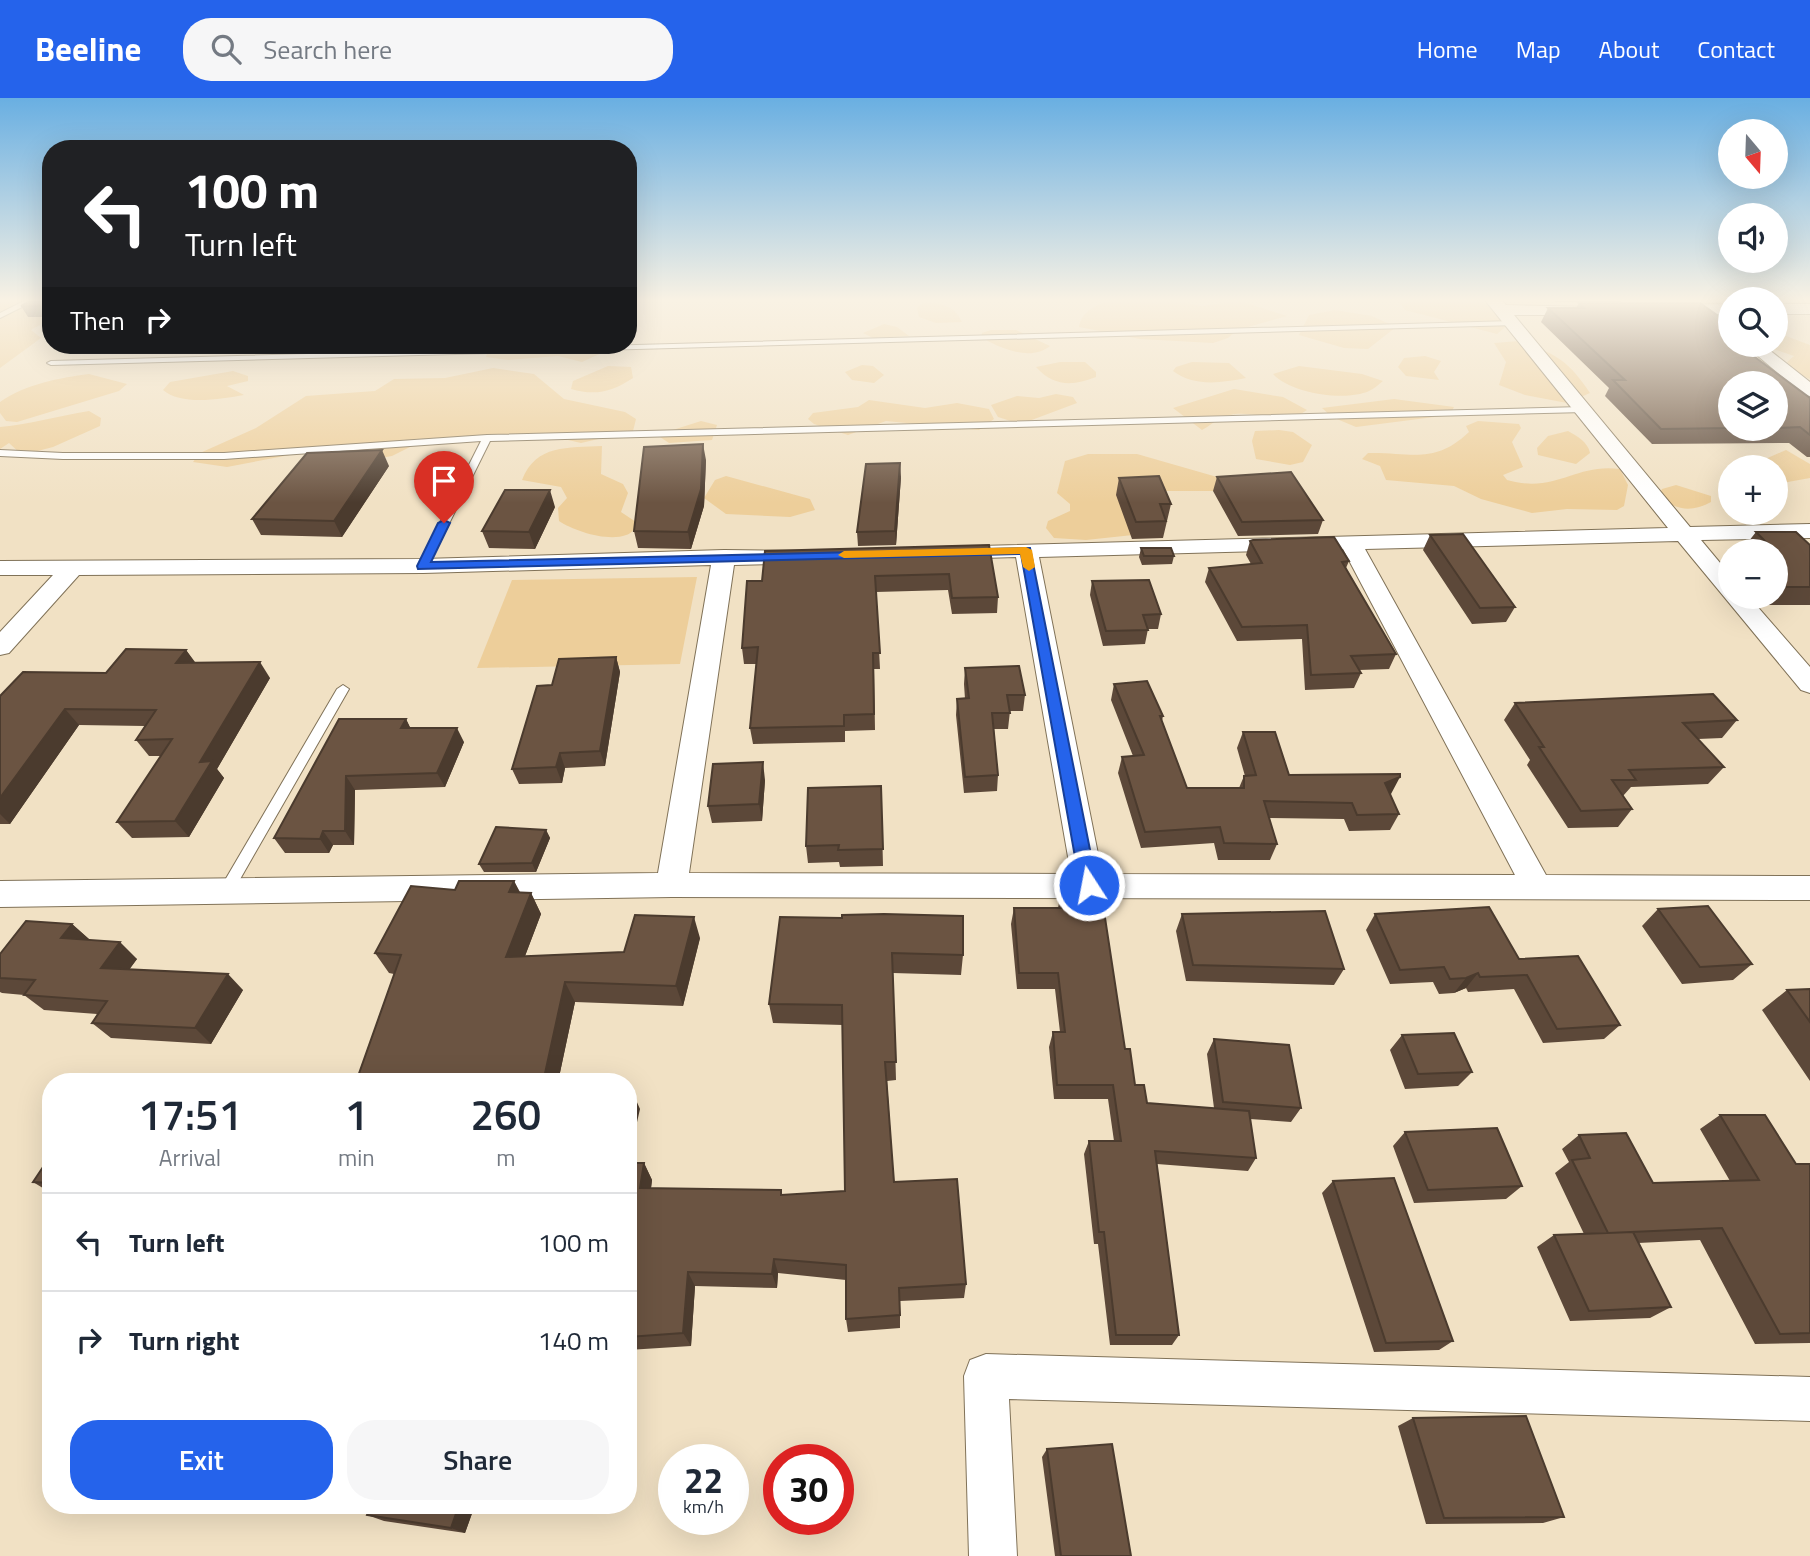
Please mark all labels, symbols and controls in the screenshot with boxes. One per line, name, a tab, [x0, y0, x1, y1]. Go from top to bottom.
search box	[183, 18, 673, 81]
text: Beeline	[35, 24, 141, 74]
icon: search	[207, 30, 245, 68]
text: Search here	[263, 30, 392, 69]
text: Home	[1417, 31, 1478, 67]
text: Map	[1516, 31, 1561, 67]
text: About	[1599, 31, 1659, 67]
text: Contact	[1697, 31, 1775, 67]
north arrow	[1718, 119, 1788, 189]
map controls	[1718, 119, 1788, 609]
text: 100 m	[185, 152, 319, 227]
icon: left	[70, 168, 161, 259]
button: sound	[1718, 203, 1788, 273]
text: Turn left	[185, 220, 297, 268]
button: search	[1718, 287, 1788, 357]
text: Then	[70, 301, 125, 340]
icon: right	[139, 301, 177, 339]
button: layers	[1718, 371, 1788, 441]
pin	[414, 451, 474, 523]
button: +	[1718, 455, 1788, 525]
icon: arrive	[425, 462, 463, 500]
button: −	[1718, 539, 1788, 609]
position arrow	[1052, 848, 1126, 922]
text: 17:51	[138, 1082, 242, 1146]
text: 1	[345, 1082, 368, 1146]
text: 260	[471, 1082, 541, 1146]
text: Arrival	[159, 1140, 221, 1175]
text: min	[338, 1140, 375, 1175]
text: m	[496, 1140, 515, 1175]
icon: left	[70, 1223, 108, 1261]
text: Turn left	[129, 1223, 224, 1262]
text: 100 m	[538, 1223, 609, 1262]
icon: right	[70, 1321, 108, 1359]
text: Turn right	[129, 1321, 240, 1360]
text: 140 m	[538, 1321, 609, 1360]
button: Exit	[70, 1420, 333, 1500]
button: Share	[347, 1420, 609, 1500]
speed limit sign: 30	[763, 1444, 854, 1535]
text: 22	[684, 1453, 723, 1507]
text: km/h	[683, 1493, 724, 1520]

